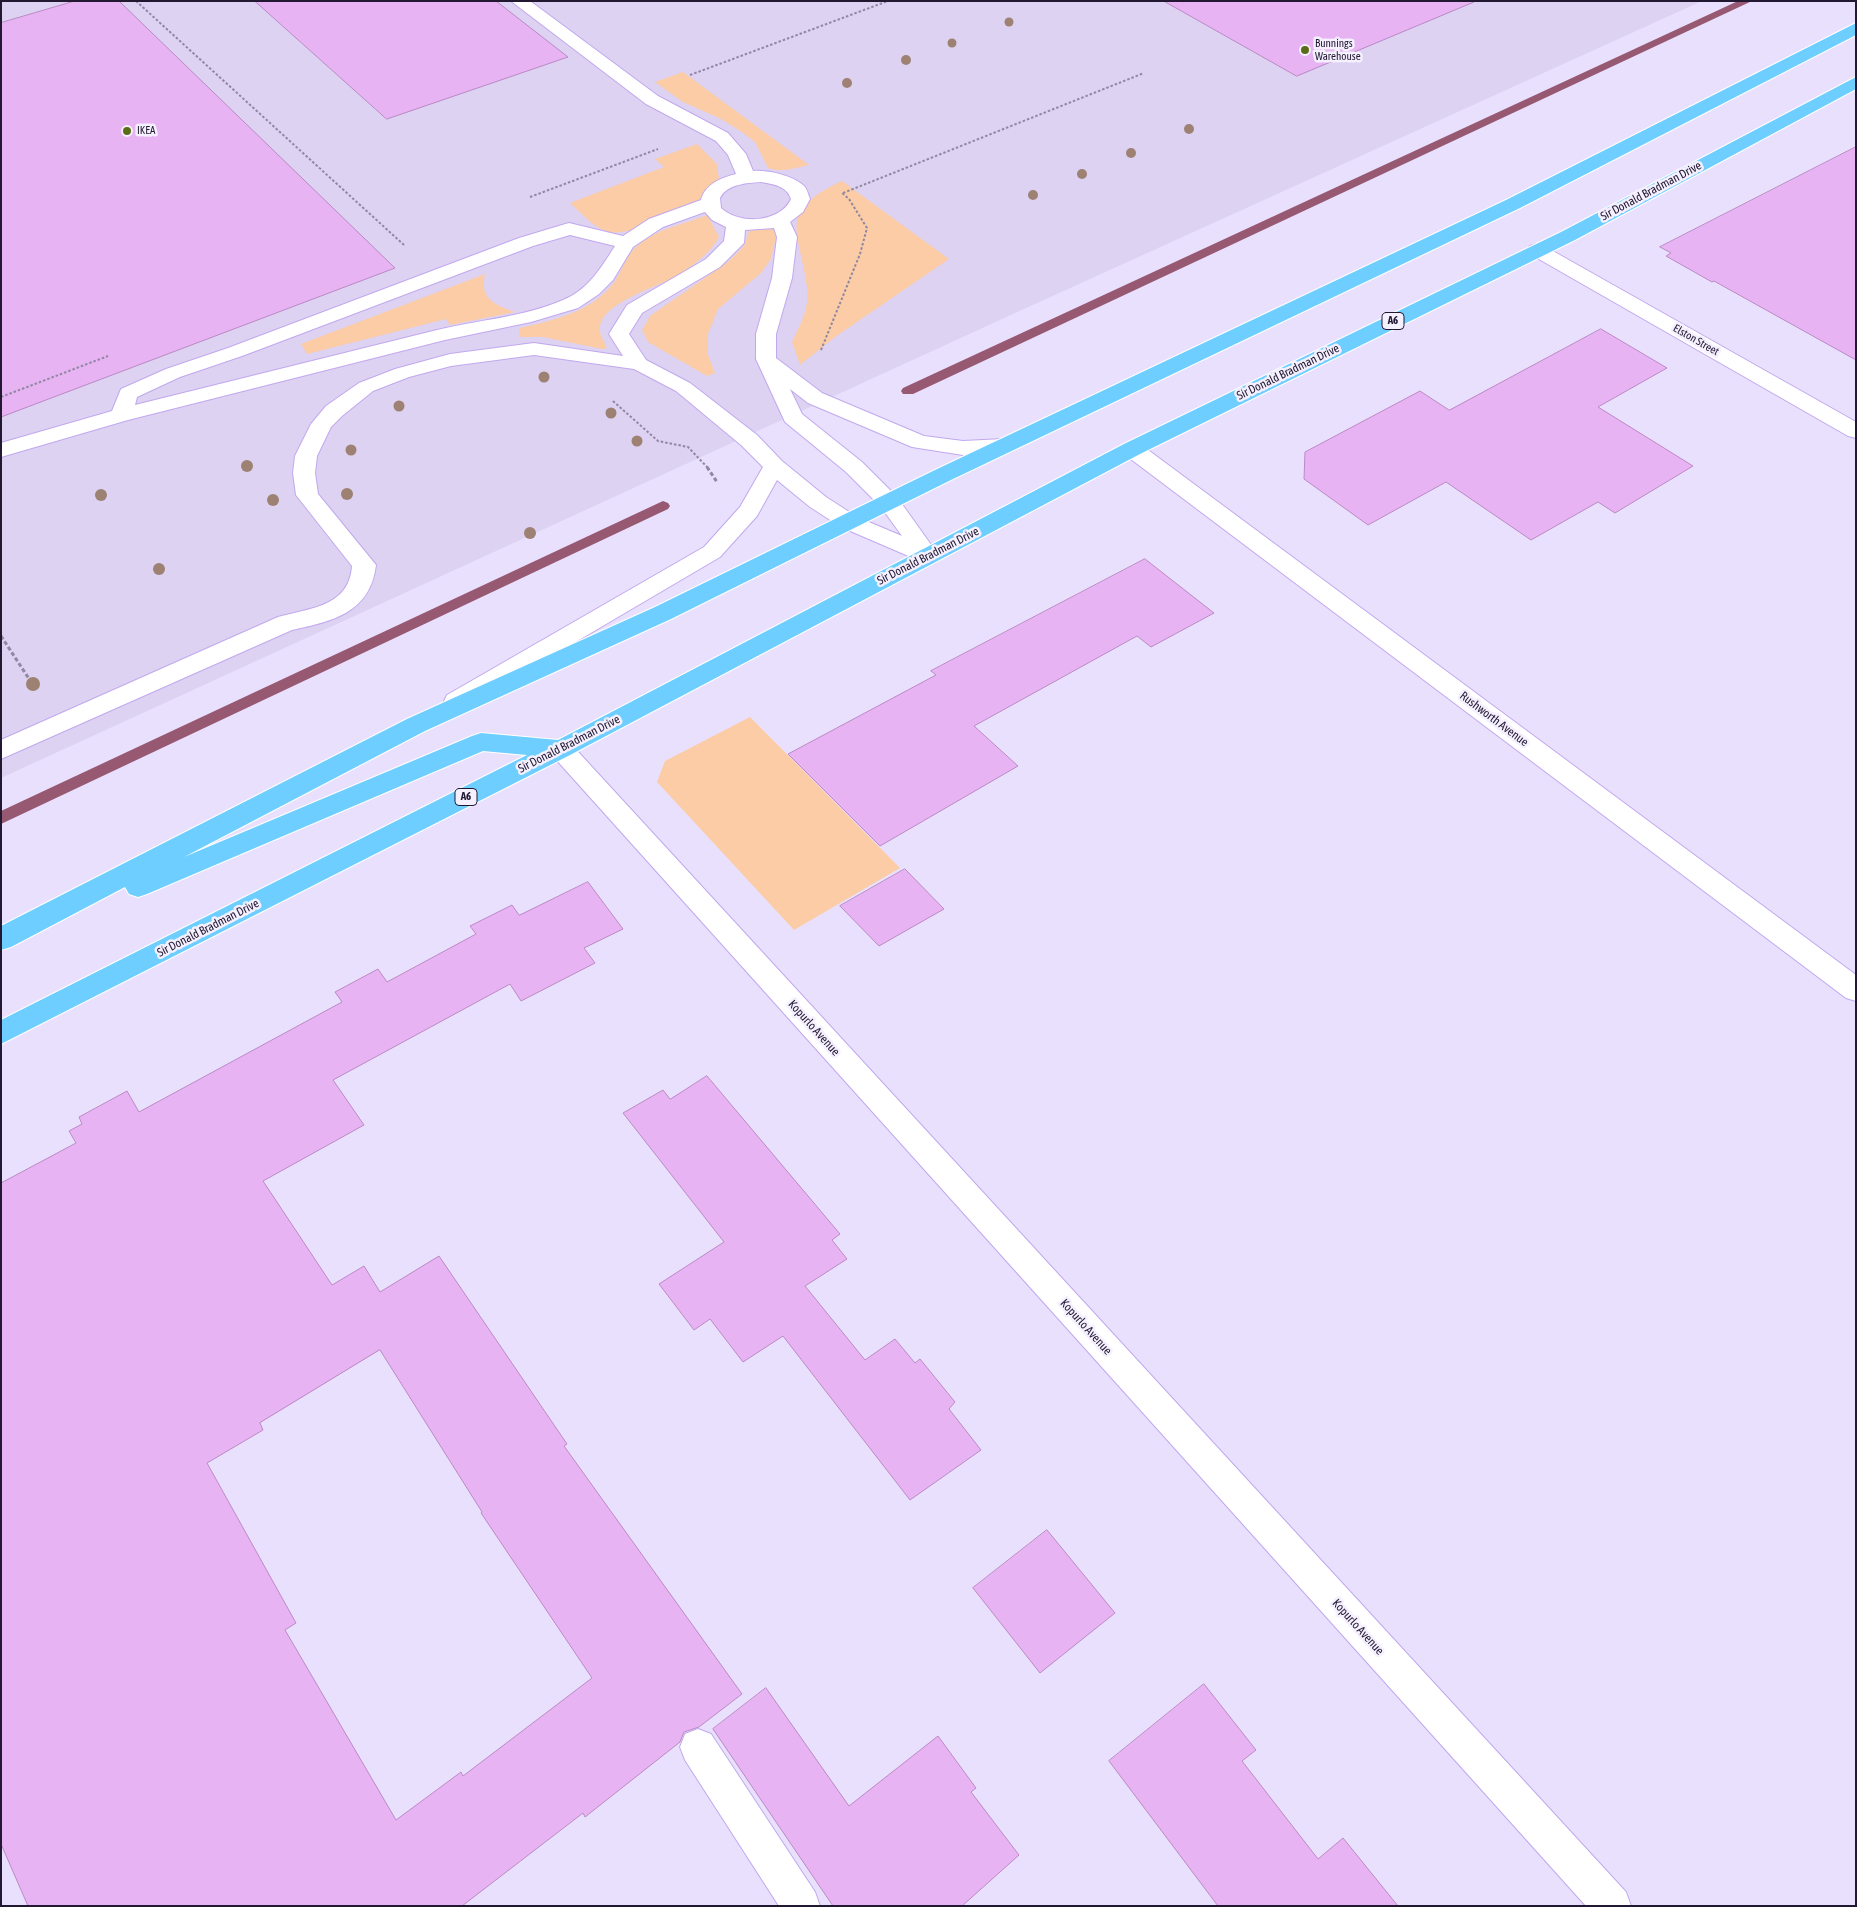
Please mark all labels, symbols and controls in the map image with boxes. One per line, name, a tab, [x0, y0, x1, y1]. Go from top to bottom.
place label: Bunnings Warehouse	[1315, 37, 1361, 63]
marker: Bunnings Warehouse	[1299, 44, 1311, 56]
place label: IKEA	[137, 124, 155, 138]
marker: IKEA	[121, 125, 133, 137]
street label: Sir Donald Bradman Drive	[1598, 158, 1704, 224]
road number: A6	[1382, 312, 1404, 330]
street label: Elston Street	[1671, 322, 1721, 358]
street label: Sir Donald Bradman Drive	[1234, 341, 1342, 403]
street label: Sir Donald Bradman Drive	[875, 524, 981, 588]
street label: Rushworth Avenue	[1457, 689, 1531, 749]
street label: Sir Donald Bradman Drive	[516, 712, 622, 776]
road number: A6	[455, 789, 477, 806]
street label: Sir Donald Bradman Drive	[155, 896, 261, 960]
street label: Kopurlo Avenue	[785, 997, 843, 1059]
street label: Kopurlo Avenue	[1057, 1296, 1115, 1358]
street label: Kopurlo Avenue	[1329, 1596, 1387, 1658]

